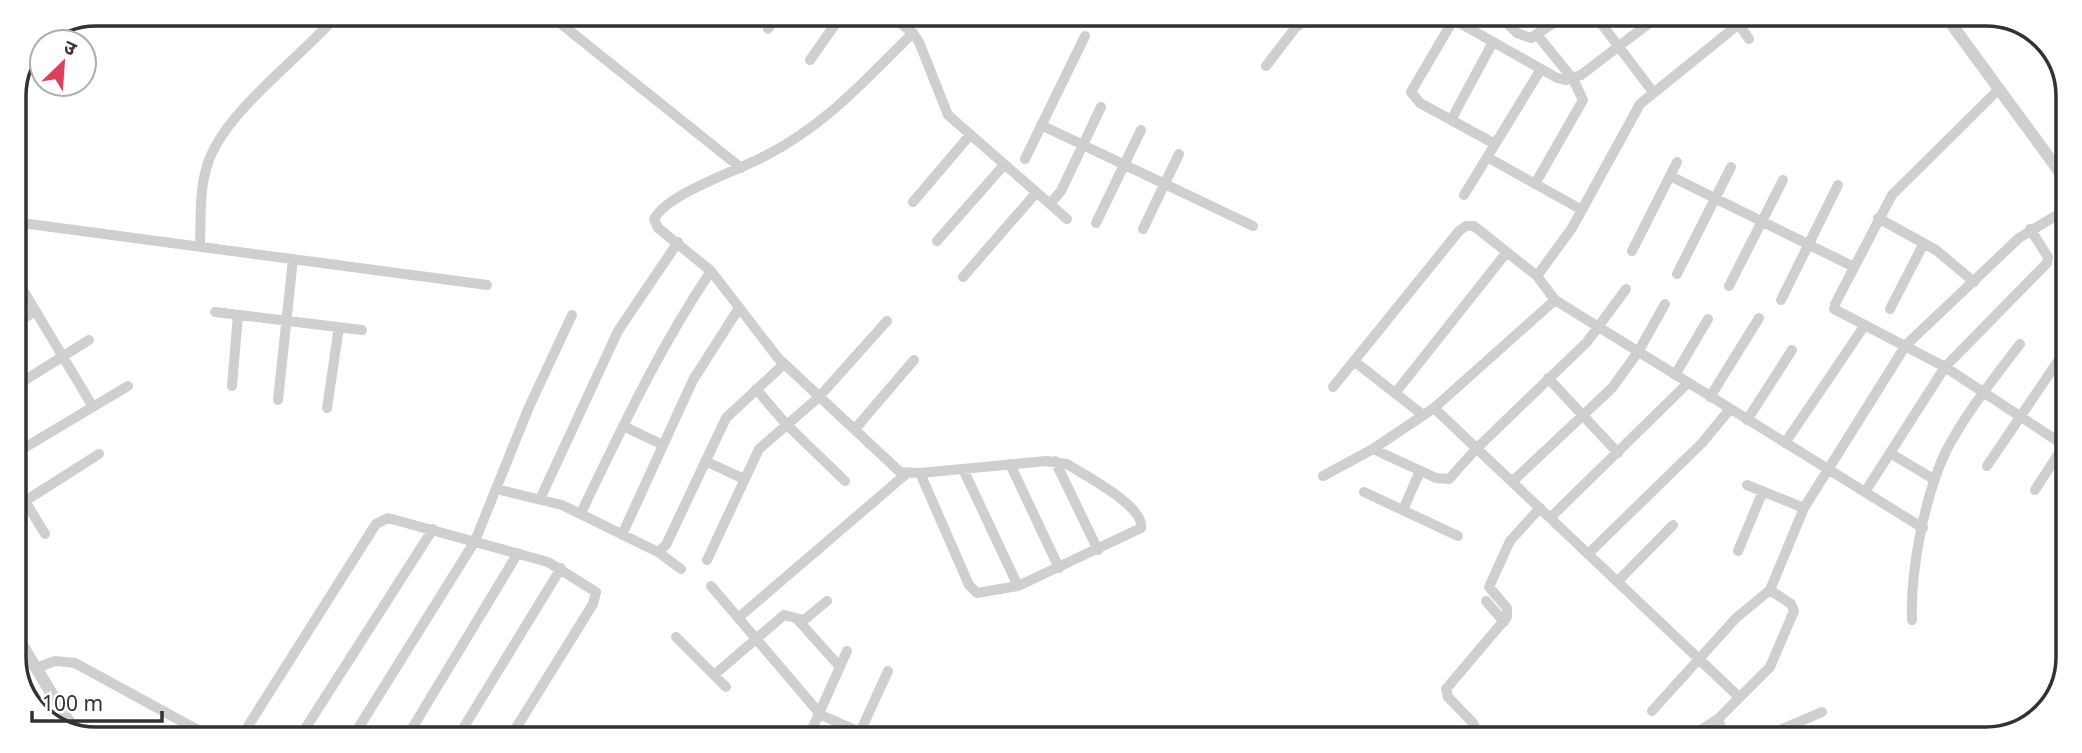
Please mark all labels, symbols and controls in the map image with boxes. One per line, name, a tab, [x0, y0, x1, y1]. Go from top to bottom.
north arrow	[28, 28, 98, 98]
text: उ	[60, 33, 82, 62]
scale bar	[32, 680, 161, 724]
text: 100 m	[42, 689, 103, 717]

